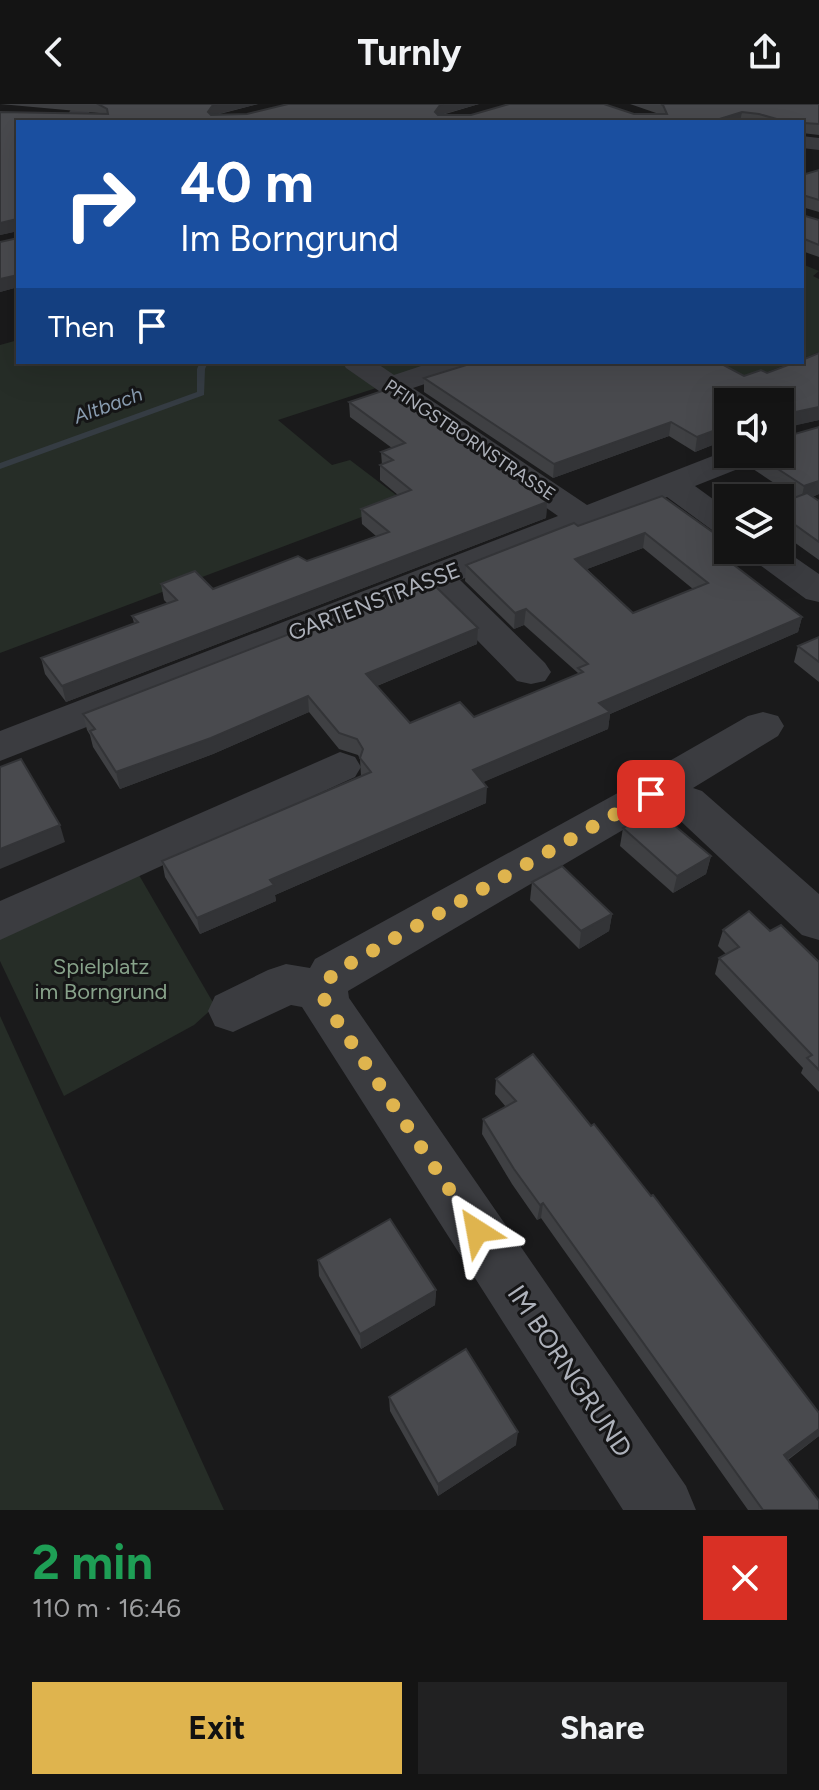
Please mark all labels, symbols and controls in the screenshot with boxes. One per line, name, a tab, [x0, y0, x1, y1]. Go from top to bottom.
icon: back	[32, 30, 76, 74]
icon: share	[743, 30, 787, 74]
text: Turnly	[358, 31, 461, 74]
text: 40 m	[180, 149, 314, 216]
icon: right	[48, 152, 152, 256]
text: Im Borngrund	[180, 217, 399, 260]
icon: arrive	[130, 304, 174, 348]
text: Then	[48, 308, 114, 345]
street label: PFINGSTBORNSTRASSE	[380, 375, 560, 505]
water label: Altbach	[69, 382, 146, 429]
map controls	[714, 388, 794, 564]
button: sound	[714, 388, 794, 468]
button: layers	[714, 484, 794, 564]
street label: GARTENSTRASSE	[284, 556, 464, 647]
pin	[617, 760, 685, 828]
icon: arrive	[629, 772, 673, 816]
park label: Spielplatz im Borngrund	[35, 953, 167, 1005]
position arrow	[435, 1189, 519, 1273]
street label: IM BORNGRUND	[501, 1279, 639, 1463]
text: 2 min	[32, 1533, 153, 1591]
button: close	[703, 1536, 787, 1620]
text: 110 m · 16:46	[32, 1592, 181, 1624]
button: Exit	[32, 1682, 402, 1774]
button: Share	[418, 1682, 787, 1774]

